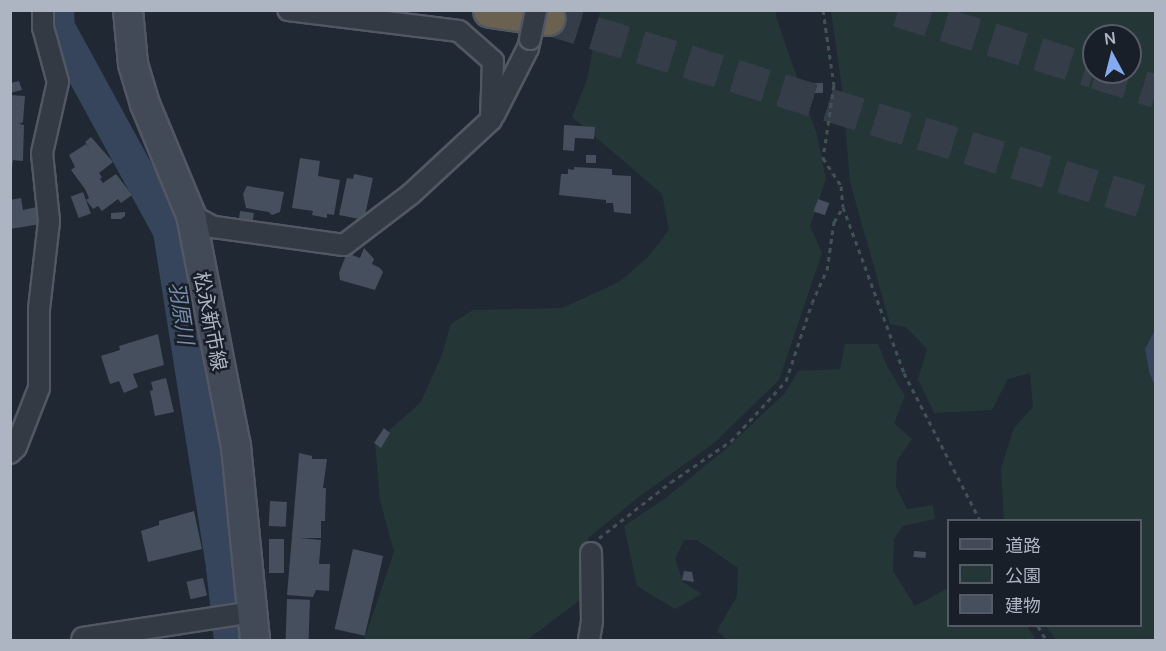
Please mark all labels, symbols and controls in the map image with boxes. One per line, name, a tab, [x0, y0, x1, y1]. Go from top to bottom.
north arrow	[1082, 24, 1142, 84]
text: N	[1103, 27, 1117, 50]
street label: 松永新市線	[190, 270, 232, 372]
water label: 羽原川	[165, 280, 199, 346]
legend	[947, 519, 1142, 627]
text: 道路	[1005, 533, 1041, 557]
text: 公園	[1005, 563, 1041, 587]
text: 建物	[1005, 593, 1041, 617]

